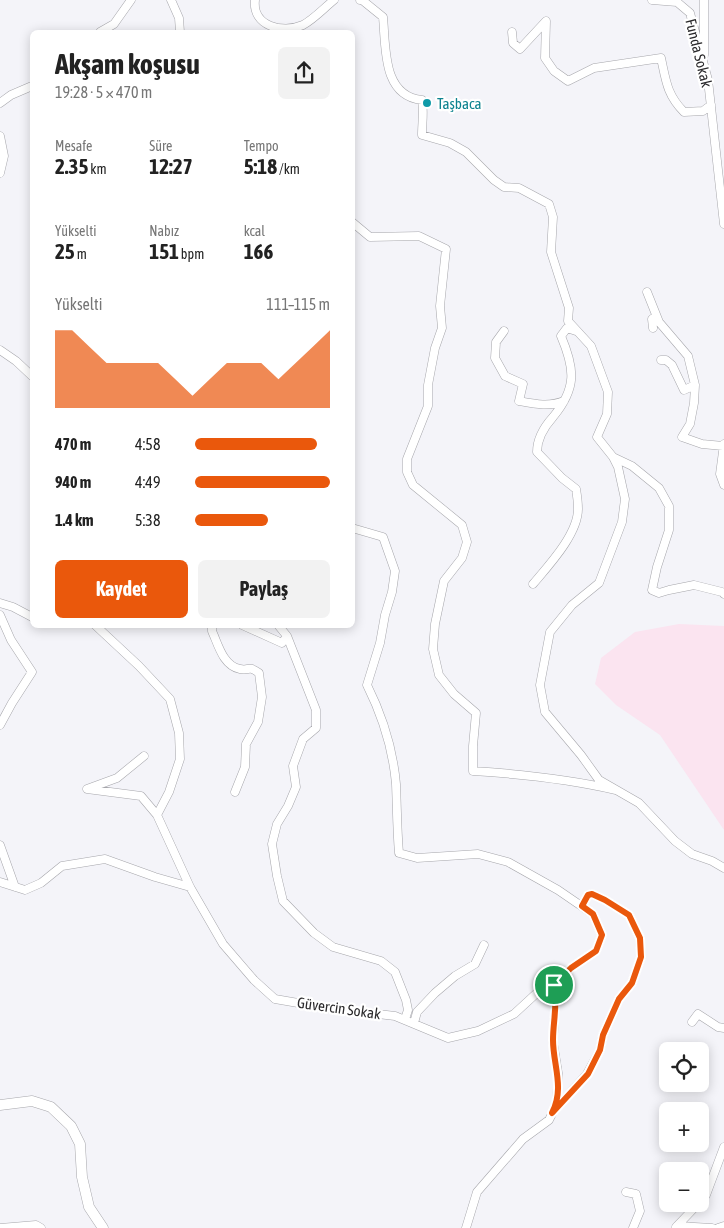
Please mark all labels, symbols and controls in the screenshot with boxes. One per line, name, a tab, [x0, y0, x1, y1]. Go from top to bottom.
street label: Funda Sokak	[682, 17, 716, 89]
button: share	[278, 47, 330, 99]
text: Akşam koşusu	[55, 48, 200, 80]
text: 19:28 · 5 × 470 m	[55, 83, 152, 101]
place label: Taşbaca	[437, 95, 481, 112]
marker: Taşbaca	[421, 97, 433, 109]
text: Mesafe	[55, 138, 92, 154]
text: Süre	[149, 138, 172, 154]
text: Tempo	[244, 138, 279, 154]
text: 2.35	[55, 154, 88, 178]
text: 12:27	[149, 154, 193, 178]
text: 5:18	[244, 154, 277, 178]
text: km	[88, 161, 107, 177]
text: /km	[277, 161, 300, 177]
text: Yükselti	[55, 223, 96, 239]
text: Nabız	[149, 223, 179, 239]
text: kcal	[244, 223, 265, 239]
text: 25	[55, 239, 75, 263]
text: 151	[149, 239, 179, 263]
text: 166	[244, 239, 273, 263]
text: m	[75, 246, 87, 262]
text: bpm	[179, 246, 204, 262]
text: Yükselti	[55, 295, 102, 313]
text: 111–115 m	[266, 295, 330, 313]
text: 470 m	[55, 435, 91, 453]
text: 4:58	[135, 435, 160, 453]
text: 940 m	[55, 473, 91, 491]
text: 4:49	[135, 473, 160, 491]
text: 1.4 km	[55, 511, 94, 529]
text: 5:38	[135, 511, 160, 529]
button: Kaydet	[55, 560, 188, 618]
button: Paylaş	[198, 560, 330, 618]
pin	[533, 964, 575, 1006]
icon: arrive	[540, 971, 568, 999]
street label: Güvercin Sokak	[296, 994, 382, 1022]
map controls	[659, 1042, 709, 1212]
button: locate	[659, 1042, 709, 1092]
button: +	[659, 1102, 709, 1152]
button: −	[659, 1162, 709, 1212]

